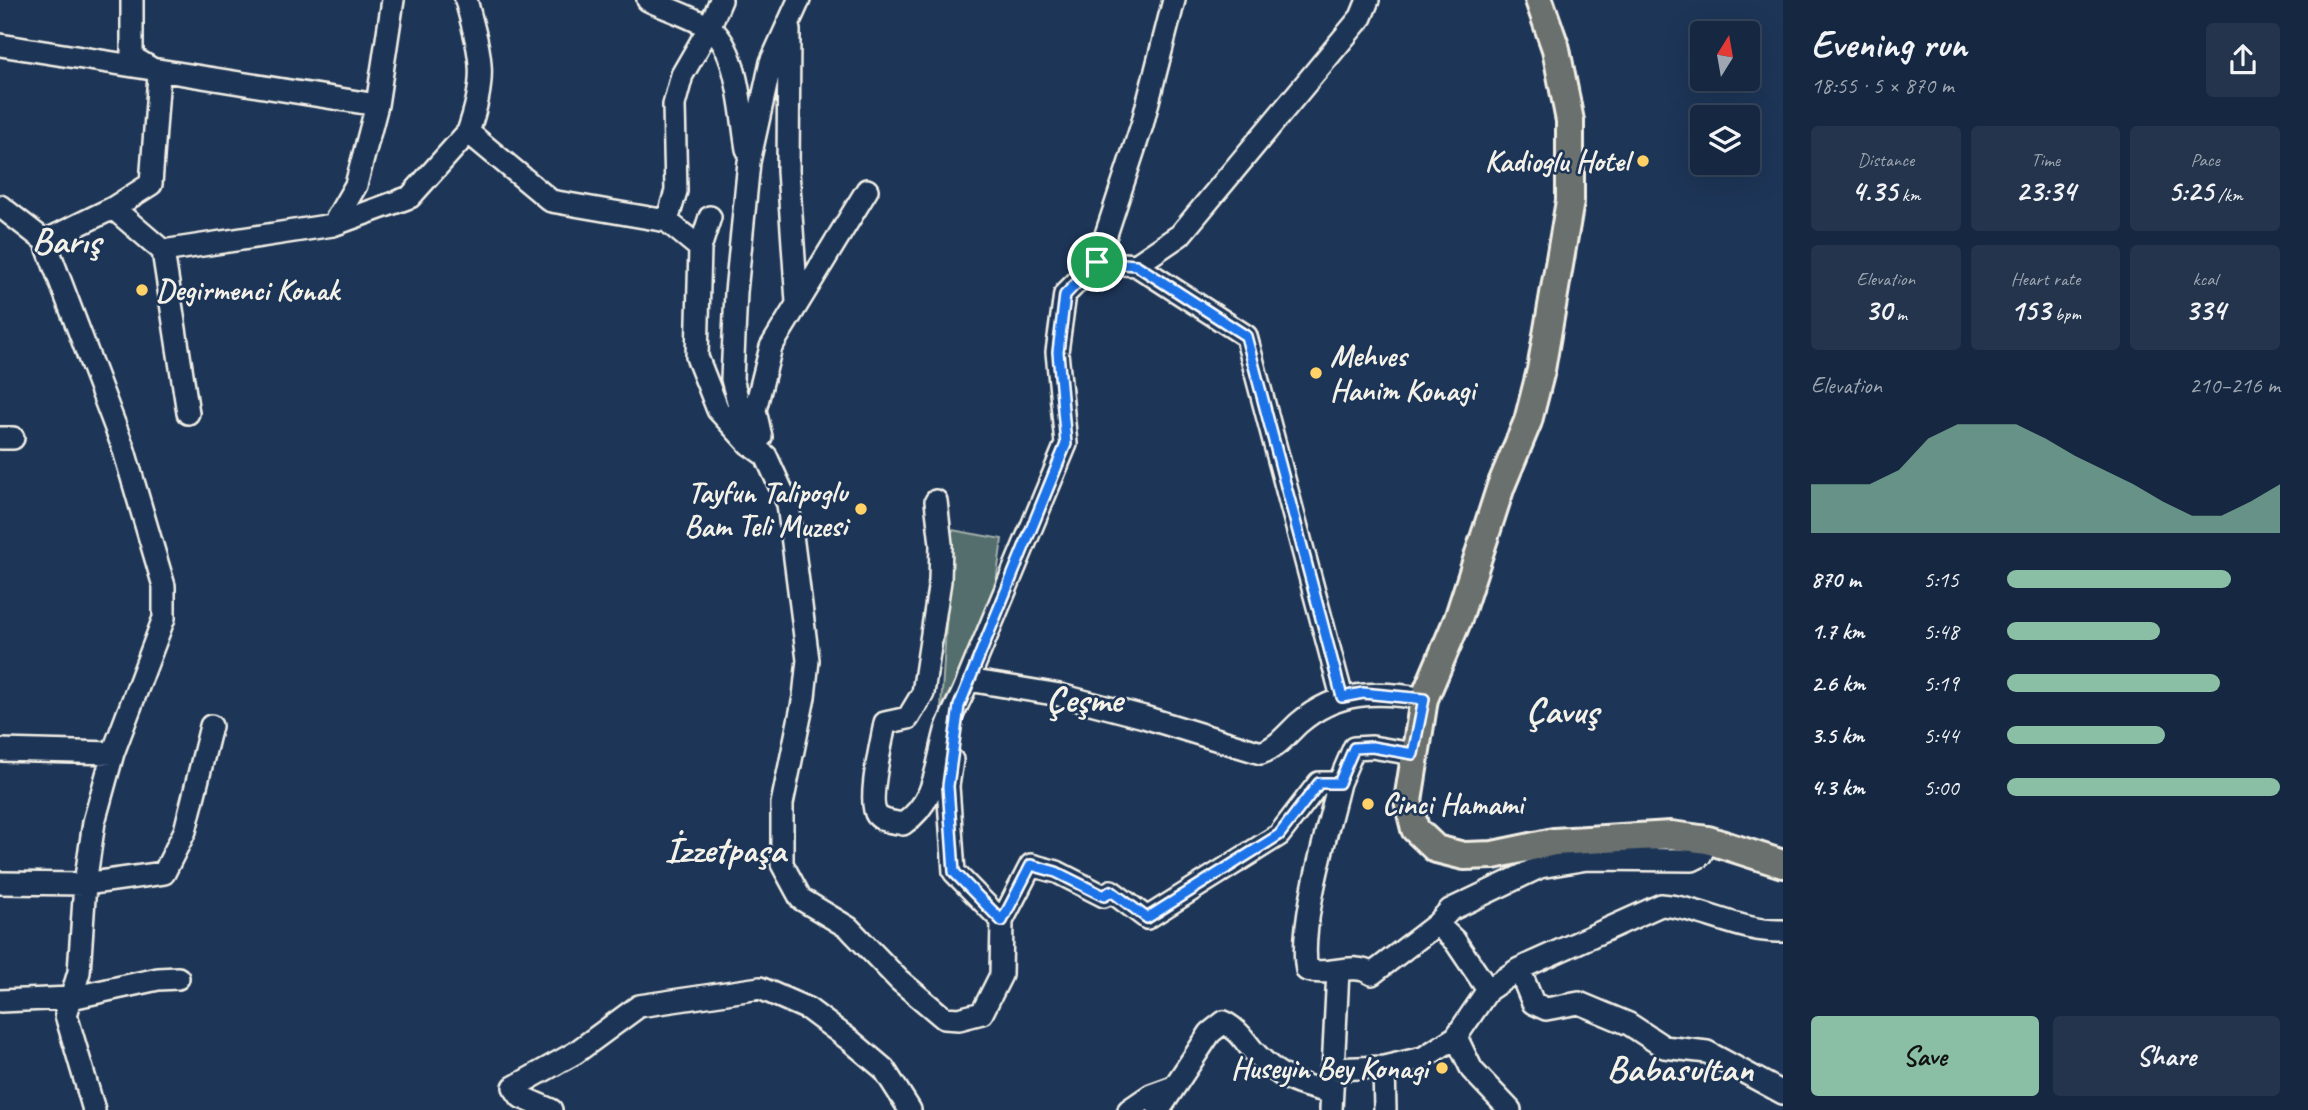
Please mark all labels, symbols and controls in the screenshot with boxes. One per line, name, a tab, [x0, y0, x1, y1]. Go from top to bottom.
north arrow	[1690, 21, 1760, 91]
map controls	[1690, 21, 1760, 175]
text: Evening run	[1811, 21, 1967, 68]
button: share	[2206, 23, 2280, 97]
text: 18:55 · 5 × 870 m	[1811, 71, 1954, 100]
button: layers	[1690, 105, 1760, 175]
place label: Kadioglu Hotel	[1485, 142, 1635, 180]
text: Distance	[1857, 148, 1914, 172]
text: Time	[2031, 148, 2060, 172]
text: Pace	[2191, 148, 2220, 172]
marker: Kadioglu Hotel	[1635, 153, 1651, 169]
text: 4.35	[1851, 172, 1897, 210]
text: 23:34	[2016, 172, 2075, 210]
text: 5:25	[2168, 172, 2213, 210]
text: km	[1897, 183, 1920, 207]
text: /km	[2213, 183, 2243, 207]
district label: Barış	[32, 217, 104, 264]
pin	[1067, 232, 1127, 292]
icon: arrive	[1078, 243, 1116, 281]
text: Elevation	[1857, 267, 1915, 291]
text: Heart rate	[2011, 267, 2080, 291]
text: kcal	[2193, 267, 2218, 291]
place label: Degirmenci Konak	[156, 271, 342, 309]
marker: Degirmenci Konak	[134, 282, 150, 298]
text: 30	[1865, 291, 1892, 329]
text: 153	[2010, 291, 2050, 329]
text: 334	[2185, 291, 2225, 329]
text: m	[1892, 302, 1907, 326]
text: bpm	[2050, 302, 2081, 326]
place label: Mehves Hanim Konagi	[1330, 337, 1479, 409]
marker: Mehves Hanim Konagi	[1308, 365, 1324, 381]
text: Elevation	[1811, 371, 1882, 400]
text: 210–216 m	[2189, 371, 2280, 400]
place label: Tayfun Talipoglu Bam Teli Muzesi	[684, 473, 851, 545]
marker: Tayfun Talipoglu Bam Teli Muzesi	[853, 501, 869, 517]
text: 870 m	[1811, 565, 1861, 594]
text: 5:15	[1923, 565, 1959, 594]
text: 1.7 km	[1811, 617, 1864, 646]
text: 5:48	[1923, 617, 1959, 646]
text: 2.6 km	[1811, 669, 1865, 698]
text: 5:19	[1923, 669, 1959, 698]
district label: Çeşme	[1046, 676, 1126, 723]
district label: Çavuş	[1526, 687, 1601, 734]
text: 3.5 km	[1811, 721, 1864, 750]
text: 5:44	[1923, 721, 1959, 750]
text: 4.3 km	[1811, 773, 1865, 802]
text: 5:00	[1923, 773, 1959, 802]
place label: Cinci Hamami	[1382, 785, 1527, 823]
marker: Cinci Hamami	[1360, 796, 1376, 812]
district label: İzzetpaşa	[665, 826, 789, 873]
button: Save	[1811, 1016, 2039, 1096]
button: Share	[2053, 1016, 2280, 1096]
district label: Babasultan	[1607, 1045, 1754, 1092]
place label: Huseyin Bey Konagi	[1231, 1049, 1432, 1088]
marker: Huseyin Bey Konagi	[1434, 1060, 1450, 1076]

